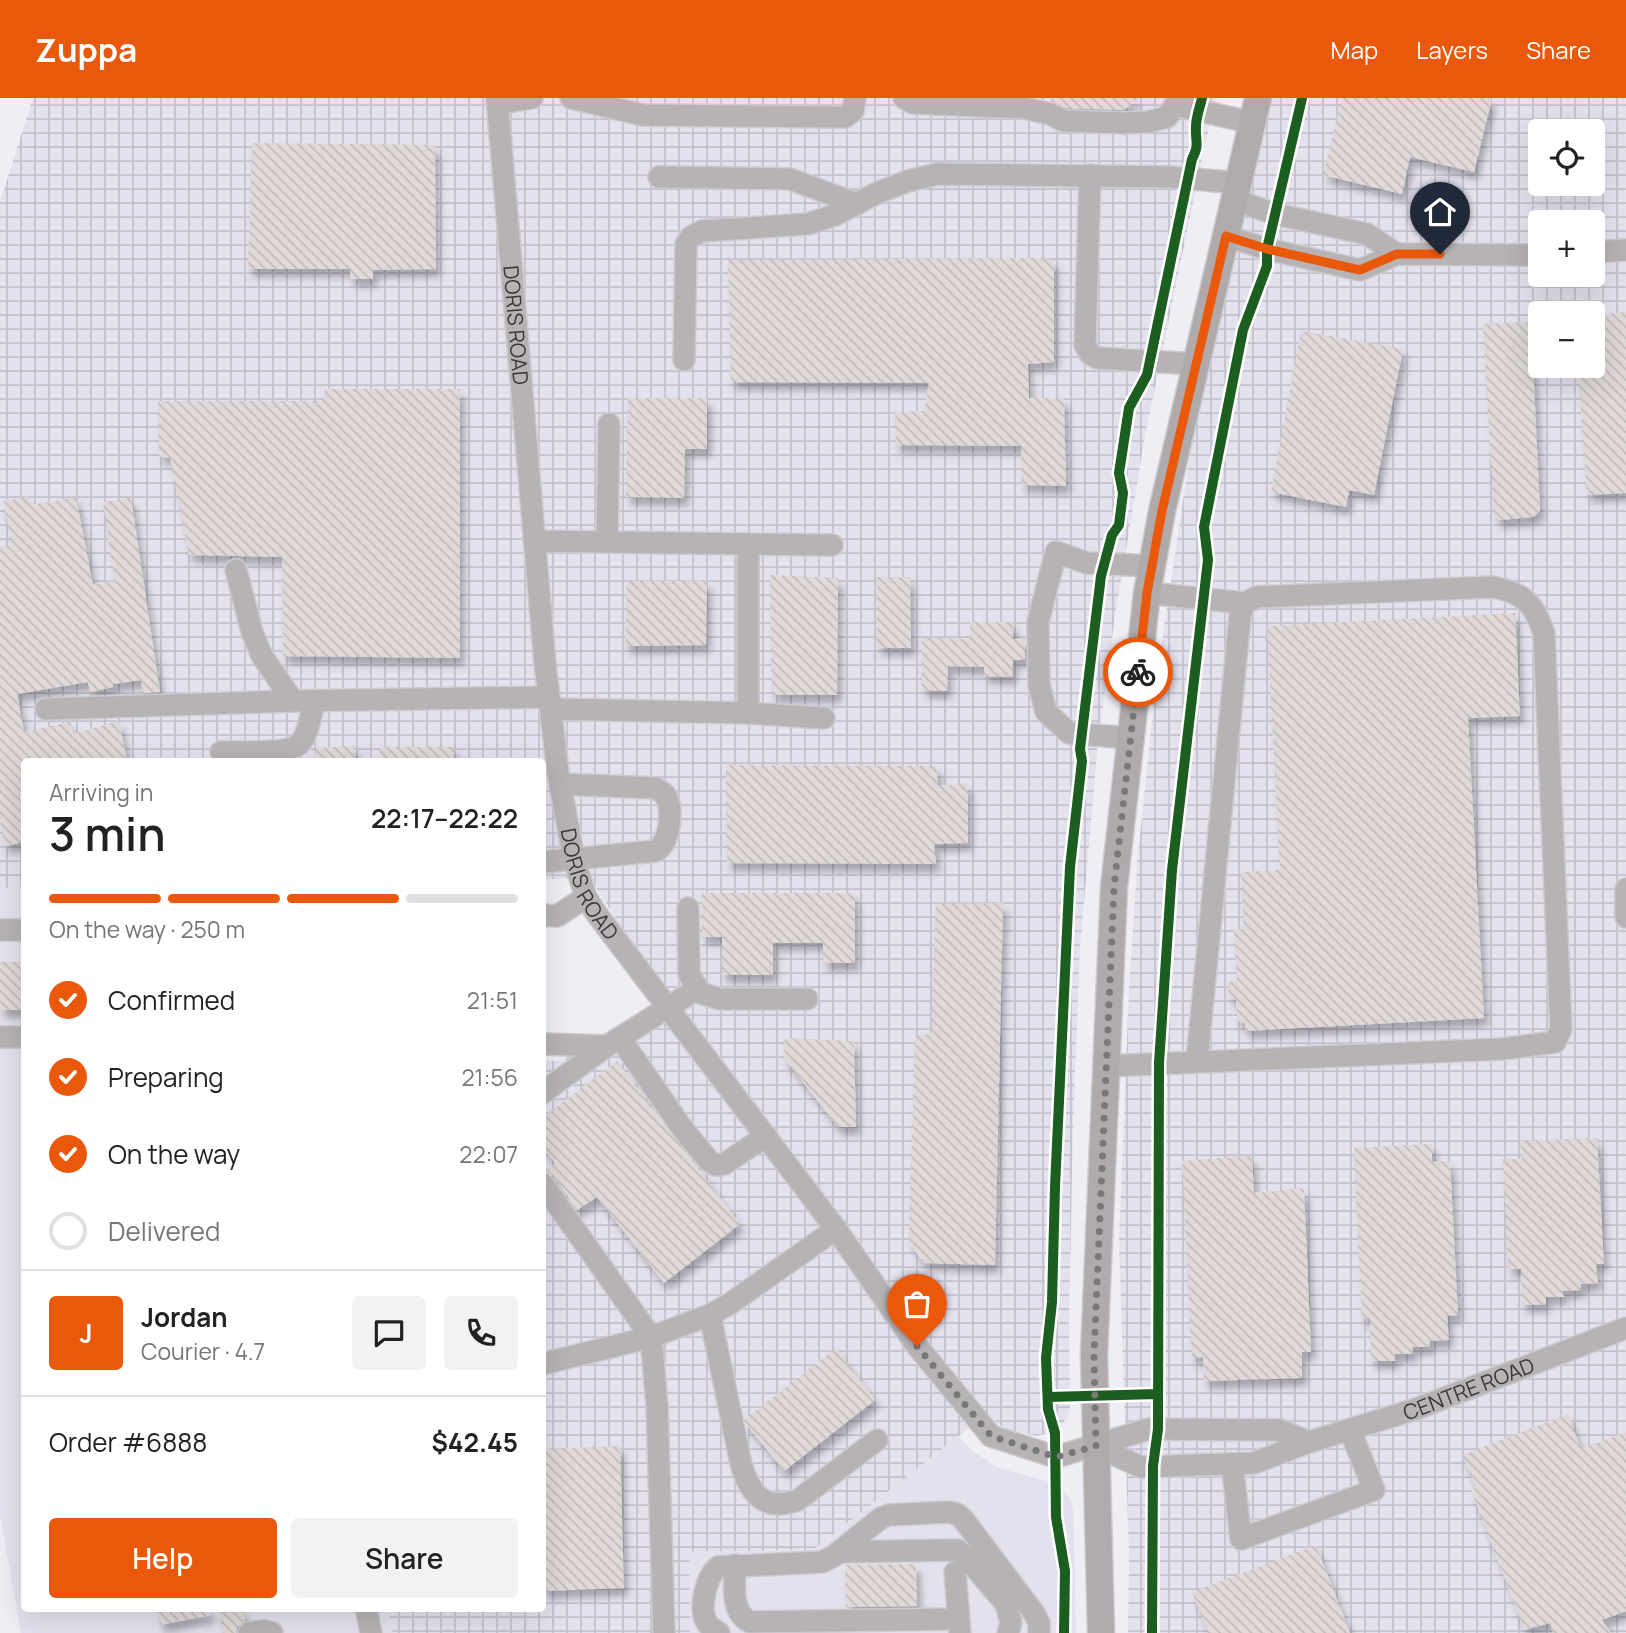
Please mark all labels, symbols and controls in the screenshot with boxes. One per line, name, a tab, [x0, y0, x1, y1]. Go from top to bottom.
text: Zuppa	[35, 27, 137, 72]
text: Map	[1331, 33, 1378, 66]
text: Layers	[1416, 33, 1488, 66]
text: Share	[1526, 33, 1591, 66]
map controls	[1528, 119, 1605, 378]
button: locate	[1528, 119, 1605, 196]
pin	[1410, 182, 1470, 254]
icon: home	[1421, 193, 1459, 231]
button: +	[1528, 210, 1605, 287]
street label: DORIS ROAD	[497, 264, 535, 386]
button: −	[1528, 301, 1605, 378]
courier	[1103, 637, 1173, 707]
icon: bike	[1119, 653, 1157, 691]
text: Arriving in	[49, 776, 154, 808]
text: 22:17–22:22	[371, 800, 518, 836]
text: 3 min	[49, 802, 166, 865]
street label: DORIS ROAD	[555, 826, 625, 945]
text: On the way · 250 m	[49, 913, 245, 945]
icon: check	[49, 981, 87, 1019]
text: Confirmed	[108, 982, 235, 1018]
text: 21:51	[467, 984, 518, 1016]
icon: check	[49, 1058, 87, 1096]
text: Preparing	[108, 1059, 224, 1095]
text: 21:56	[461, 1061, 518, 1093]
icon: check	[49, 1135, 87, 1173]
text: On the way	[108, 1136, 240, 1172]
text: 22:07	[459, 1138, 518, 1170]
text: Delivered	[108, 1213, 220, 1249]
pin	[887, 1274, 947, 1346]
icon: bag	[898, 1285, 936, 1323]
button: chat	[352, 1296, 426, 1370]
button: phone	[444, 1296, 518, 1370]
text: Jordan	[141, 1299, 227, 1335]
text: J	[79, 1315, 93, 1351]
text: Courier · 4.7	[141, 1335, 265, 1367]
street label: CENTRE ROAD	[1399, 1351, 1538, 1426]
text: Order #6888	[49, 1424, 207, 1460]
text: $42.45	[431, 1424, 518, 1460]
button: Help	[49, 1518, 277, 1598]
button: Share	[291, 1518, 518, 1598]

